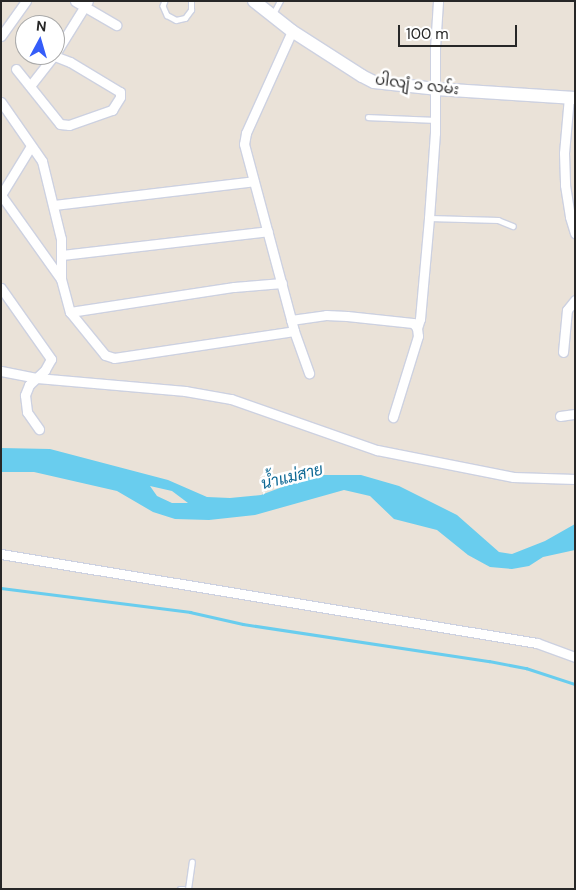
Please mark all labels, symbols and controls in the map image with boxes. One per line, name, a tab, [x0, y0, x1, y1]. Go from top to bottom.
north arrow	[15, 15, 65, 65]
scale bar	[401, 15, 520, 47]
text: N	[35, 17, 47, 36]
text: 100 m	[406, 24, 449, 44]
street label: ပါလျံ ၁ လမ်း	[374, 71, 460, 99]
water label: น้ำแม่สาย	[259, 460, 325, 494]

